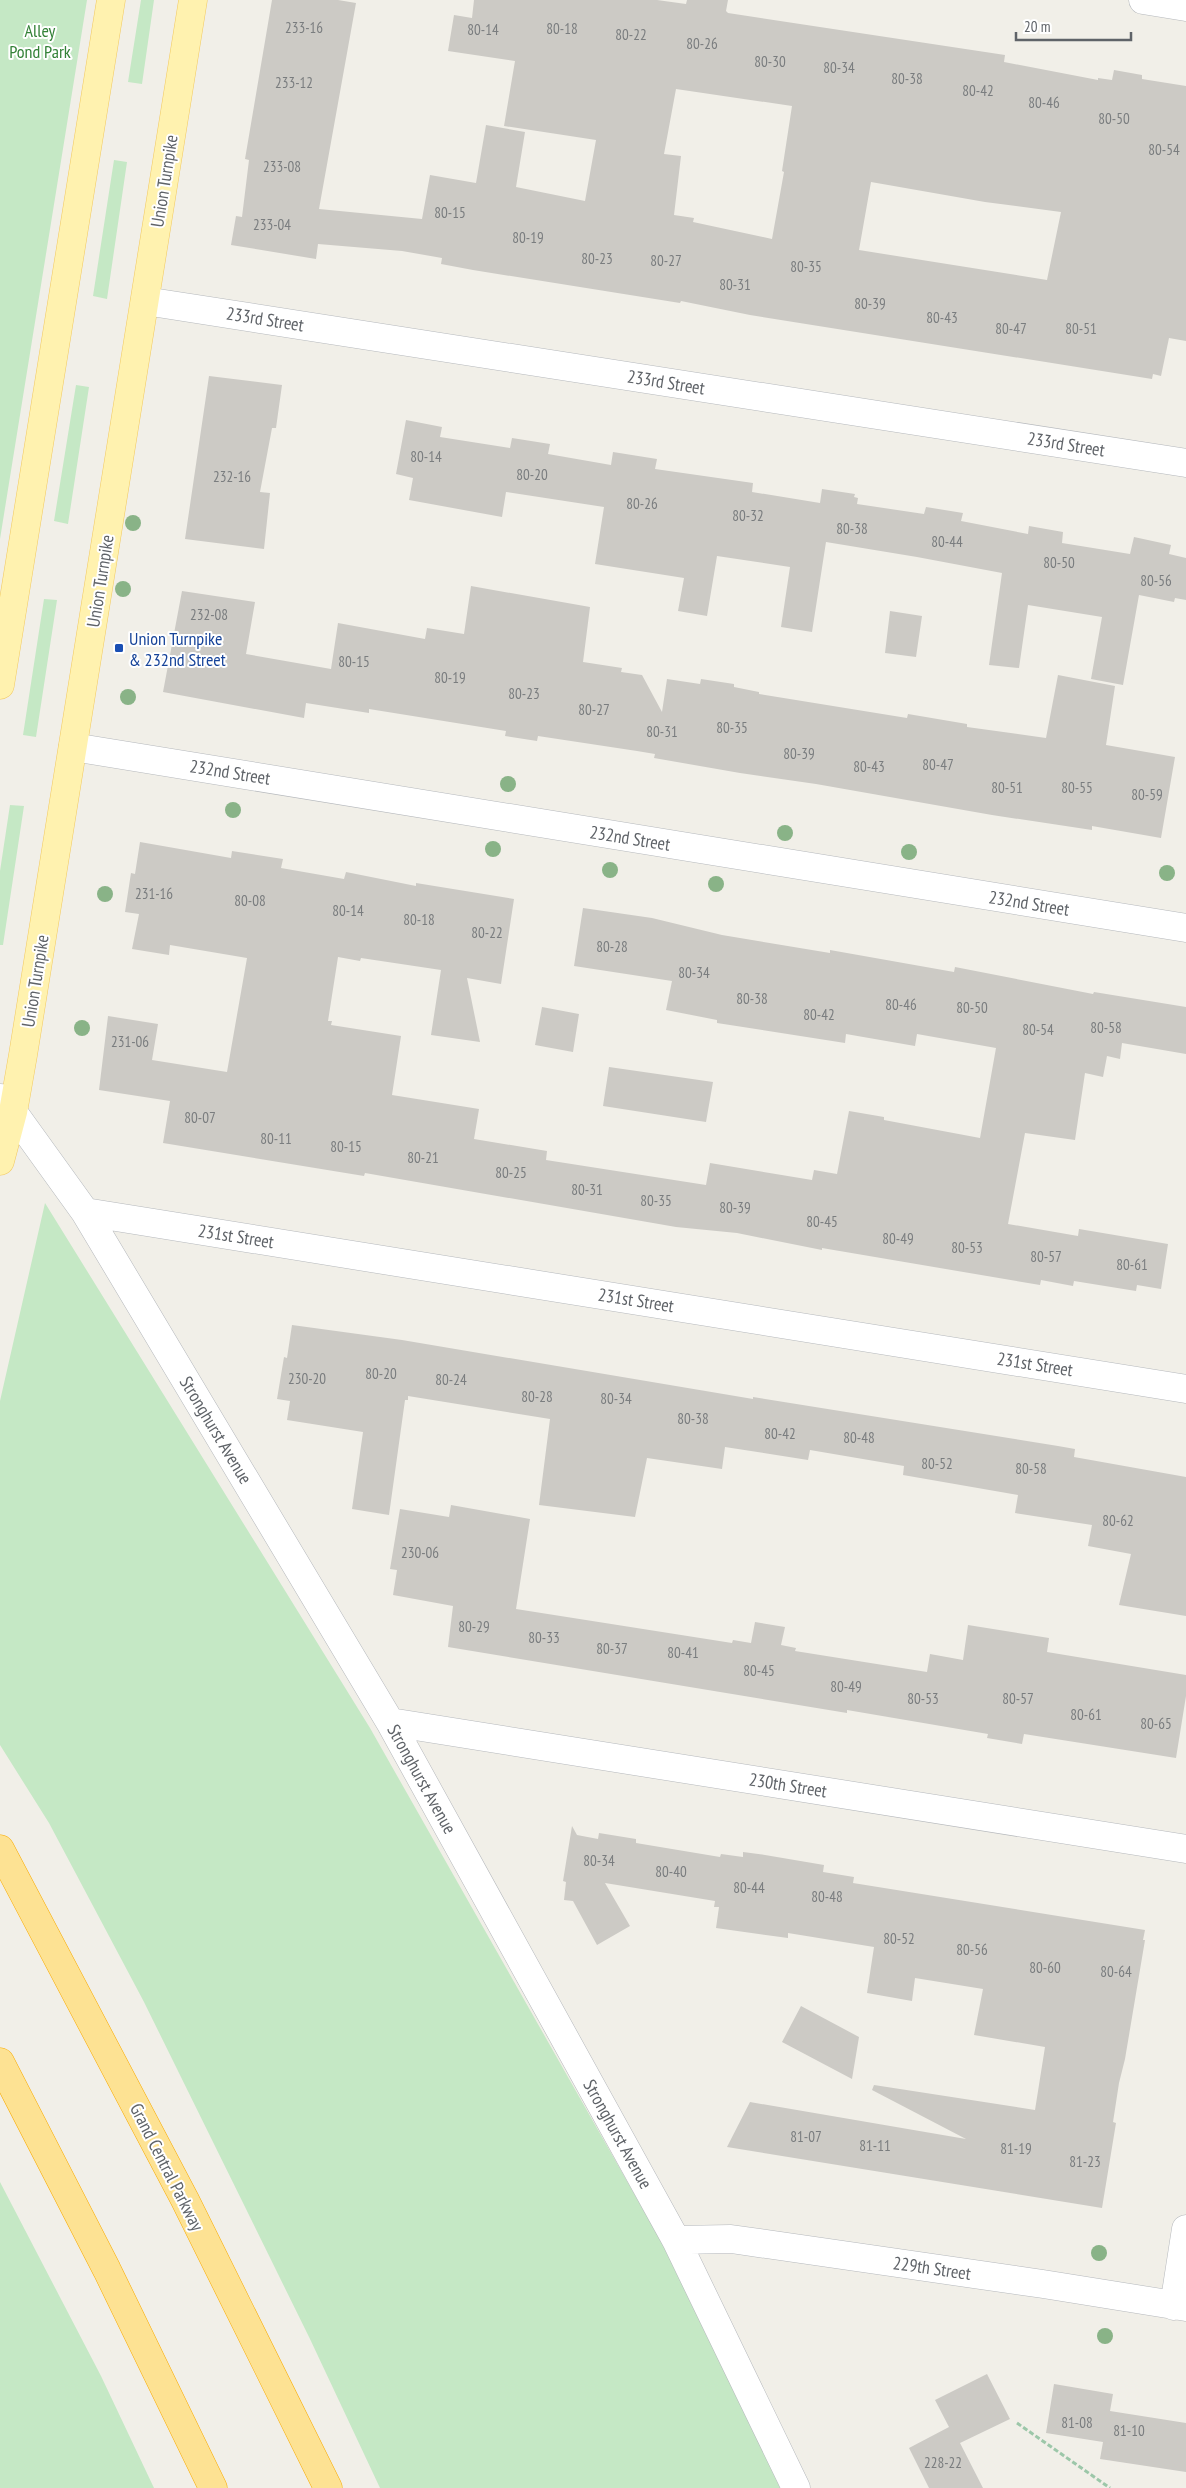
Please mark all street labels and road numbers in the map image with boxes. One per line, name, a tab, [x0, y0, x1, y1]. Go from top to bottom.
street label: Union Turnpike	[145, 133, 183, 229]
street label: 233rd Street	[225, 302, 305, 336]
street label: 233rd Street	[626, 365, 706, 399]
street label: 233rd Street	[1026, 427, 1106, 461]
street label: Union Turnpike	[81, 533, 119, 629]
street label: 232nd Street	[188, 754, 272, 790]
street label: 232nd Street	[588, 820, 672, 856]
street label: 232nd Street	[987, 885, 1071, 921]
street label: Union Turnpike	[16, 933, 54, 1029]
street label: 231st Street	[196, 1219, 276, 1253]
street label: 231st Street	[596, 1283, 676, 1317]
street label: 231st Street	[995, 1347, 1075, 1381]
street label: Stronghurst Avenue	[175, 1372, 257, 1488]
street label: Stronghurst Avenue	[382, 1720, 462, 1838]
street label: 230th Street	[748, 1768, 828, 1802]
street label: Stronghurst Avenue	[578, 2075, 658, 2193]
street label: Grand Central Parkway	[125, 2099, 209, 2235]
street label: 229th Street	[892, 2251, 972, 2285]

